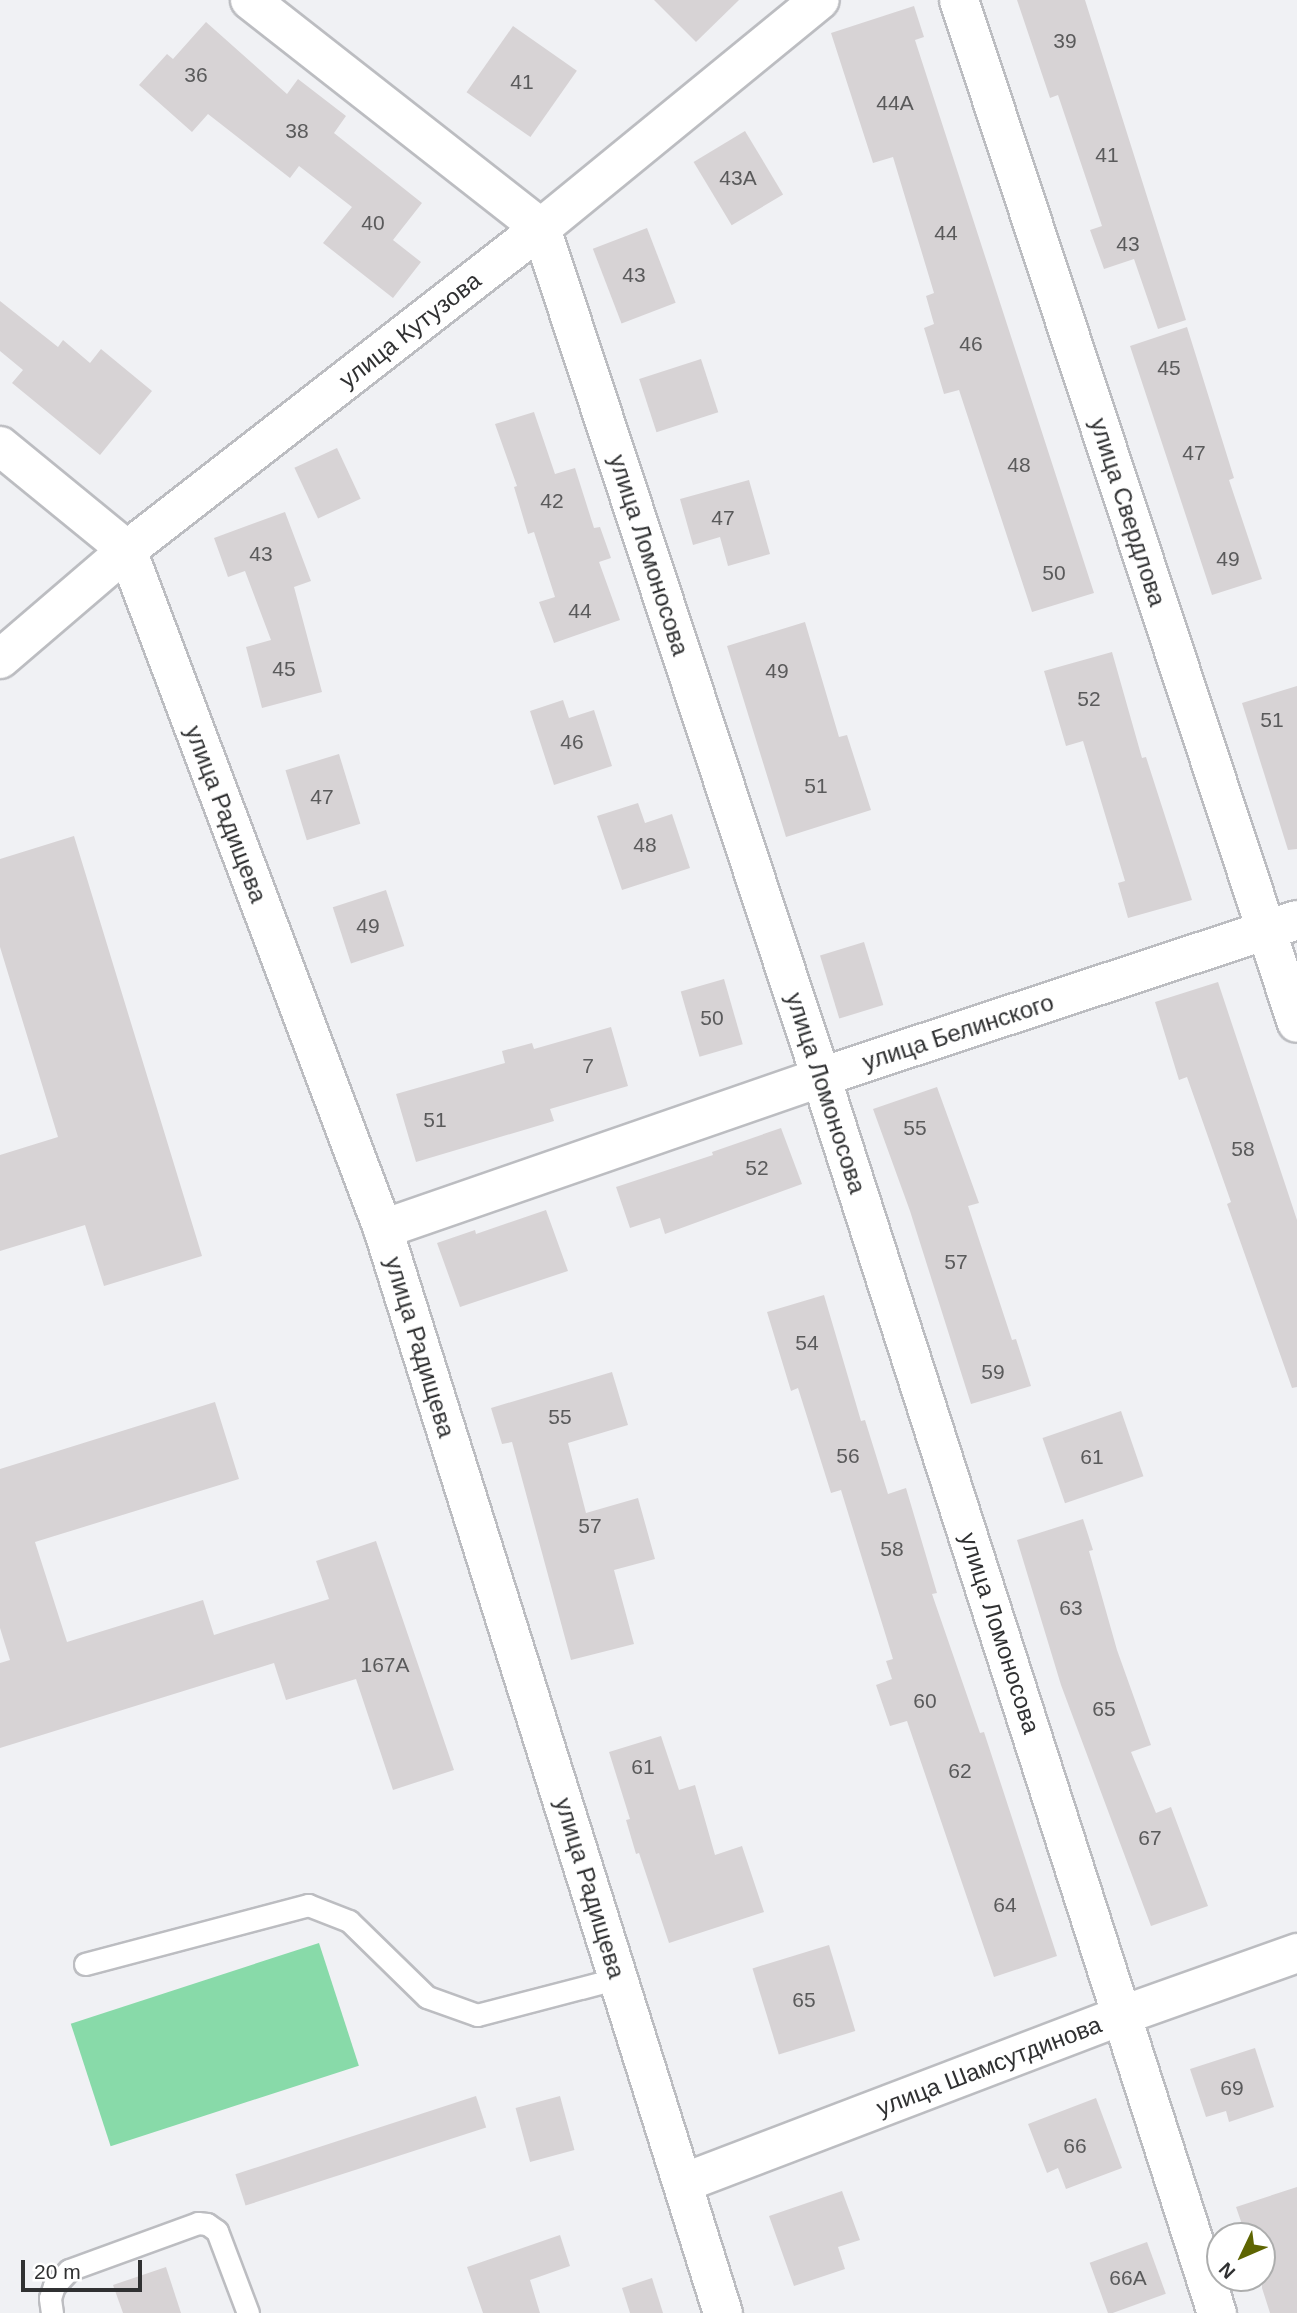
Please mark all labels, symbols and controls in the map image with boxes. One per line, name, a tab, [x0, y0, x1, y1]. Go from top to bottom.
house number: 39	[1053, 28, 1077, 54]
house number: 36	[184, 62, 208, 88]
house number: 41	[510, 69, 534, 95]
house number: 44А	[876, 90, 914, 116]
house number: 38	[285, 118, 309, 144]
house number: 41	[1095, 142, 1119, 168]
house number: 43А	[719, 165, 757, 191]
house number: 40	[361, 210, 385, 236]
house number: 44	[934, 220, 958, 246]
house number: 43	[1116, 231, 1140, 257]
house number: 43	[622, 262, 646, 288]
street label: улица Кутузова	[333, 266, 487, 394]
house number: 46	[959, 331, 983, 357]
house number: 45	[1157, 355, 1181, 381]
street label: улица Свердлова	[1084, 414, 1172, 610]
house number: 47	[1182, 440, 1206, 466]
street label: улица Ломоносова	[603, 451, 695, 659]
house number: 48	[1007, 452, 1031, 478]
house number: 42	[540, 488, 564, 514]
house number: 47	[711, 505, 735, 531]
house number: 43	[249, 541, 273, 567]
house number: 49	[1216, 546, 1240, 572]
house number: 50	[1042, 560, 1066, 586]
house number: 44	[568, 598, 592, 624]
house number: 45	[272, 656, 296, 682]
house number: 49	[765, 658, 789, 684]
house number: 52	[1077, 686, 1101, 712]
house number: 51	[1260, 707, 1284, 733]
street label: улица Радищева	[179, 721, 273, 907]
house number: 46	[560, 729, 584, 755]
house number: 51	[804, 773, 828, 799]
house number: 47	[310, 784, 334, 810]
house number: 48	[633, 832, 657, 858]
house number: 49	[356, 913, 380, 939]
street label: улица Белинского	[859, 988, 1057, 1076]
street label: улица Ломоносова	[780, 989, 872, 1197]
house number: 50	[700, 1005, 724, 1031]
house number: 7	[582, 1053, 594, 1079]
house number: 51	[423, 1107, 447, 1133]
house number: 55	[903, 1115, 927, 1141]
house number: 58	[1231, 1136, 1255, 1162]
house number: 52	[745, 1155, 769, 1181]
house number: 57	[944, 1249, 968, 1275]
street label: улица Радищева	[379, 1253, 461, 1441]
house number: 54	[795, 1330, 819, 1356]
house number: 59	[981, 1359, 1005, 1385]
house number: 55	[548, 1404, 572, 1430]
house number: 56	[836, 1443, 860, 1469]
house number: 61	[1080, 1444, 1104, 1470]
house number: 57	[578, 1513, 602, 1539]
street label: улица Ломоносова	[954, 1529, 1046, 1737]
house number: 58	[880, 1536, 904, 1562]
house number: 63	[1059, 1595, 1083, 1621]
house number: 167А	[360, 1652, 410, 1678]
house number: 60	[913, 1688, 937, 1714]
house number: 65	[1092, 1696, 1116, 1722]
house number: 61	[631, 1754, 655, 1780]
house number: 62	[948, 1758, 972, 1784]
street label: улица Радищева	[549, 1794, 631, 1982]
house number: 67	[1138, 1825, 1162, 1851]
house number: 64	[993, 1892, 1017, 1918]
house number: 65	[792, 1987, 816, 2013]
street label: улица Шамсутдинова	[872, 2010, 1106, 2122]
house number: 69	[1220, 2075, 1244, 2101]
house number: 66	[1063, 2133, 1087, 2159]
north arrow	[1206, 2222, 1276, 2292]
scale bar	[24, 2246, 145, 2290]
text: N	[1215, 2258, 1239, 2283]
text: 20 m	[34, 2260, 81, 2283]
house number: 66А	[1109, 2265, 1147, 2291]

